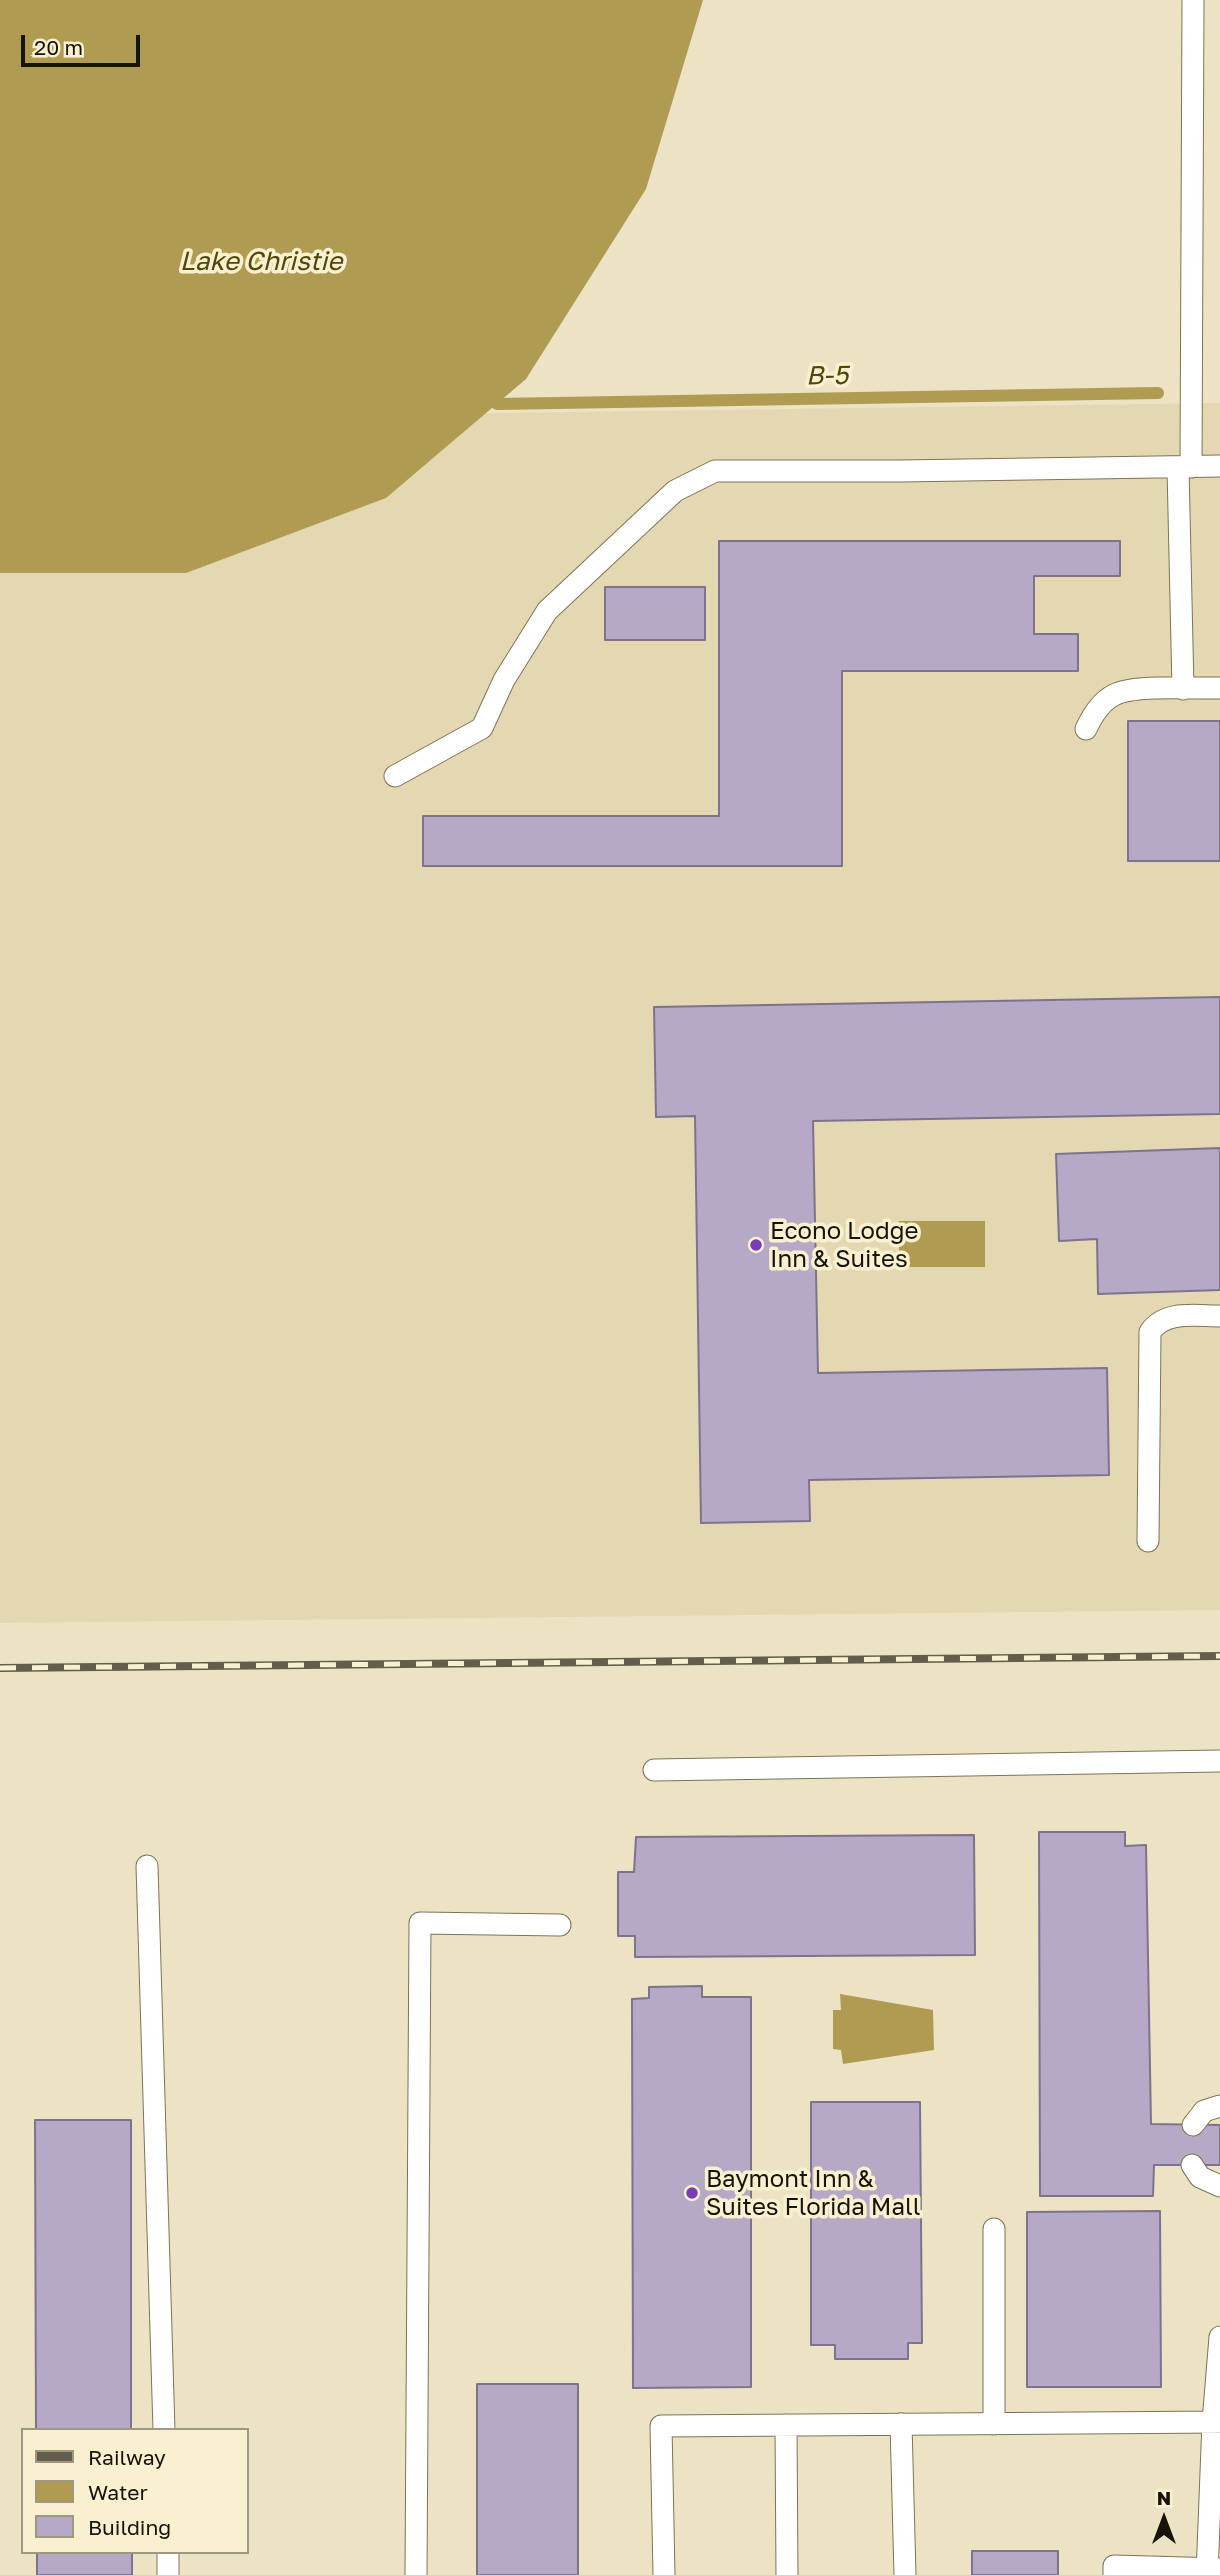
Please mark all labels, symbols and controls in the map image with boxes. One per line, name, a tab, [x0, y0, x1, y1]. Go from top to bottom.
scale bar	[24, 21, 144, 65]
text: 20 m	[34, 34, 83, 60]
water label: Lake Christie	[180, 246, 342, 278]
water label: B-5	[806, 360, 848, 392]
place label: Econo Lodge Inn & Suites	[770, 1217, 918, 1273]
marker: Econo Lodge Inn & Suites	[748, 1237, 764, 1253]
place label: Baymont Inn & Suites Florida Mall	[706, 2165, 920, 2221]
marker: Baymont Inn & Suites Florida Mall	[684, 2185, 700, 2201]
legend	[21, 2428, 248, 2554]
text: Railway	[88, 2444, 166, 2470]
text: Water	[88, 2479, 148, 2505]
north arrow	[1129, 2484, 1199, 2554]
text: N	[1157, 2486, 1171, 2509]
text: Building	[88, 2514, 171, 2540]

